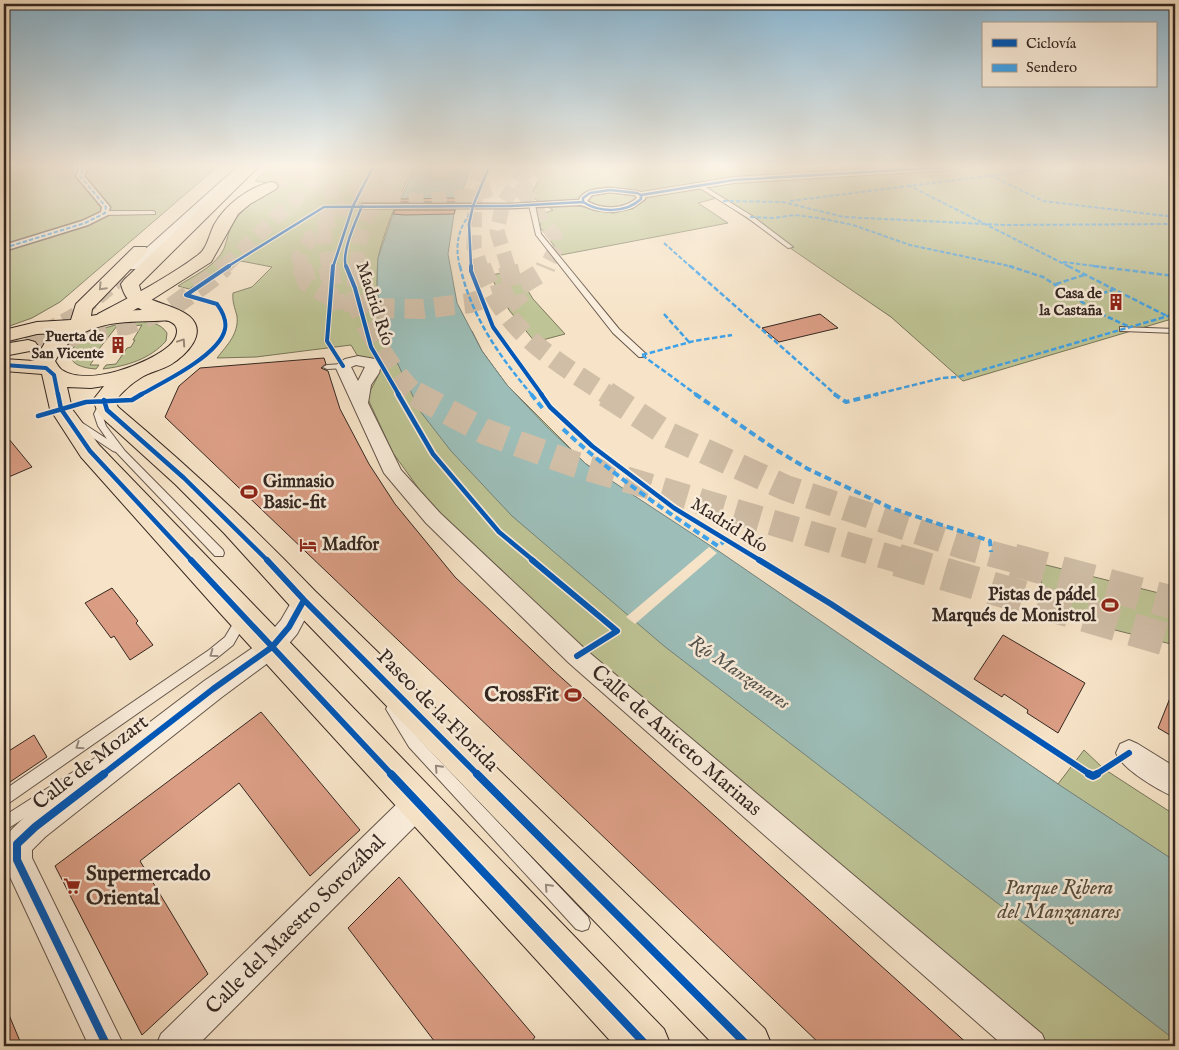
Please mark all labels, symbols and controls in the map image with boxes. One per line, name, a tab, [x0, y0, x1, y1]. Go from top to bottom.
legend	[982, 22, 1156, 88]
text: Ciclovía	[1026, 34, 1077, 53]
text: Sendero	[1026, 58, 1077, 77]
street label: Madrid Río	[350, 259, 399, 349]
one-way arrow	[99, 281, 108, 290]
place label: Casa de la Castaña	[1039, 284, 1103, 320]
building icon: Casa de la Castaña	[1106, 292, 1126, 312]
place label: Puerta de San Vicente	[31, 327, 104, 363]
building icon: Puerta de San Vicente	[108, 335, 128, 355]
one-way arrow	[176, 338, 186, 347]
place label: Gimnasio Basic-fit	[263, 471, 334, 515]
sports icon: Gimnasio Basic-fit	[239, 482, 259, 502]
street label: Madrid Río	[686, 493, 772, 559]
place label: Madfor	[322, 534, 379, 557]
hotel icon: Madfor	[298, 535, 318, 555]
place label: Pistas de pádel Marqués de Monistrol	[932, 584, 1097, 628]
sports icon: Pistas de pádel Marqués de Monistrol	[1100, 595, 1120, 615]
water label: Río Manzanares	[684, 631, 794, 716]
street label: Paseo de la Florida	[370, 644, 505, 779]
one-way arrow	[209, 648, 219, 657]
street label: Calle de Aniceto Marinas	[585, 659, 767, 823]
place label: CrossFit	[484, 682, 560, 709]
sports icon: CrossFit	[563, 685, 583, 705]
street label: Calle de Mozart	[28, 709, 154, 817]
one-way arrow	[75, 740, 85, 749]
one-way arrow	[435, 765, 444, 774]
street label: Calle del Maestro Sorozábal	[200, 829, 392, 1021]
place label: Supermercado Oriental	[86, 861, 211, 912]
park label: Parque Ribera del Manzanares	[997, 875, 1121, 926]
supermarket icon: Supermercado Oriental	[62, 876, 82, 896]
one-way arrow	[545, 884, 554, 893]

